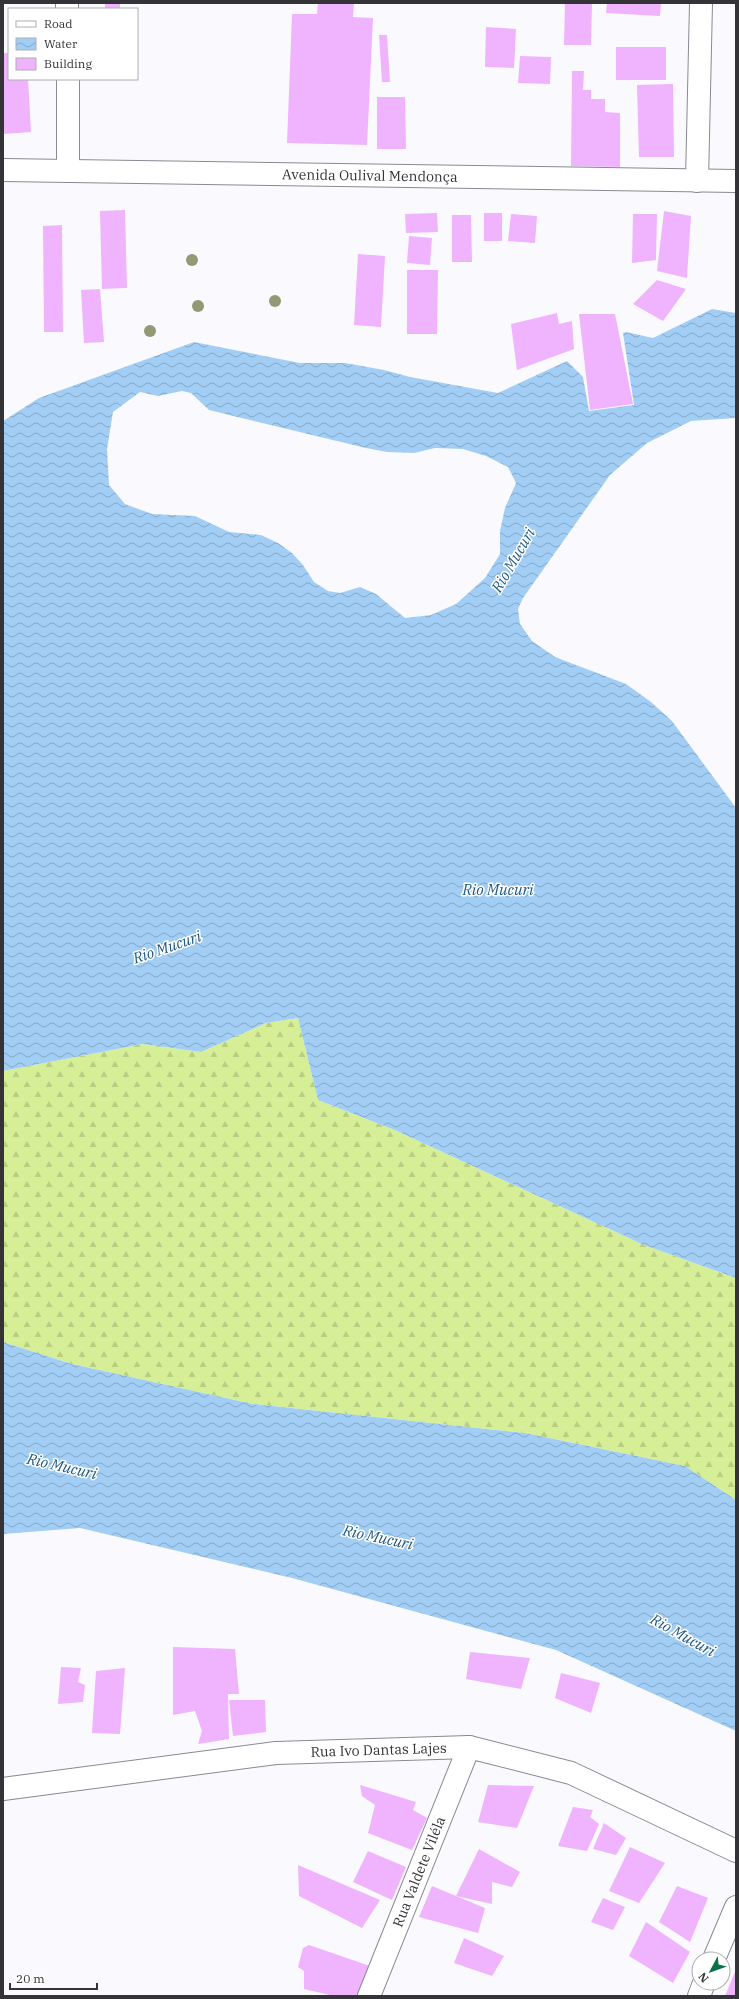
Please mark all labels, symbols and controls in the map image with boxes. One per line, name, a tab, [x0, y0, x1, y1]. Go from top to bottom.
legend	[8, 8, 138, 80]
text: Road	[44, 16, 73, 31]
text: Water	[44, 36, 78, 51]
text: Building	[44, 56, 92, 71]
street label: Avenida Oulival Mendonça	[282, 165, 458, 186]
water label: Rio Mucuri	[487, 524, 539, 596]
water label: Rio Mucuri	[462, 880, 534, 899]
water label: Rio Mucuri	[129, 926, 204, 968]
water label: Rio Mucuri	[24, 1449, 99, 1483]
water label: Rio Mucuri	[340, 1520, 415, 1554]
water label: Rio Mucuri	[646, 1609, 719, 1661]
street label: Rua Ivo Dantas Lajes	[310, 1739, 447, 1761]
street label: Rua Valdete Viléla	[389, 1813, 449, 1930]
north arrow	[691, 1951, 731, 1991]
scale bar	[10, 1965, 97, 1991]
text: N	[695, 1969, 712, 1985]
text: 20 m	[16, 1971, 45, 1986]

